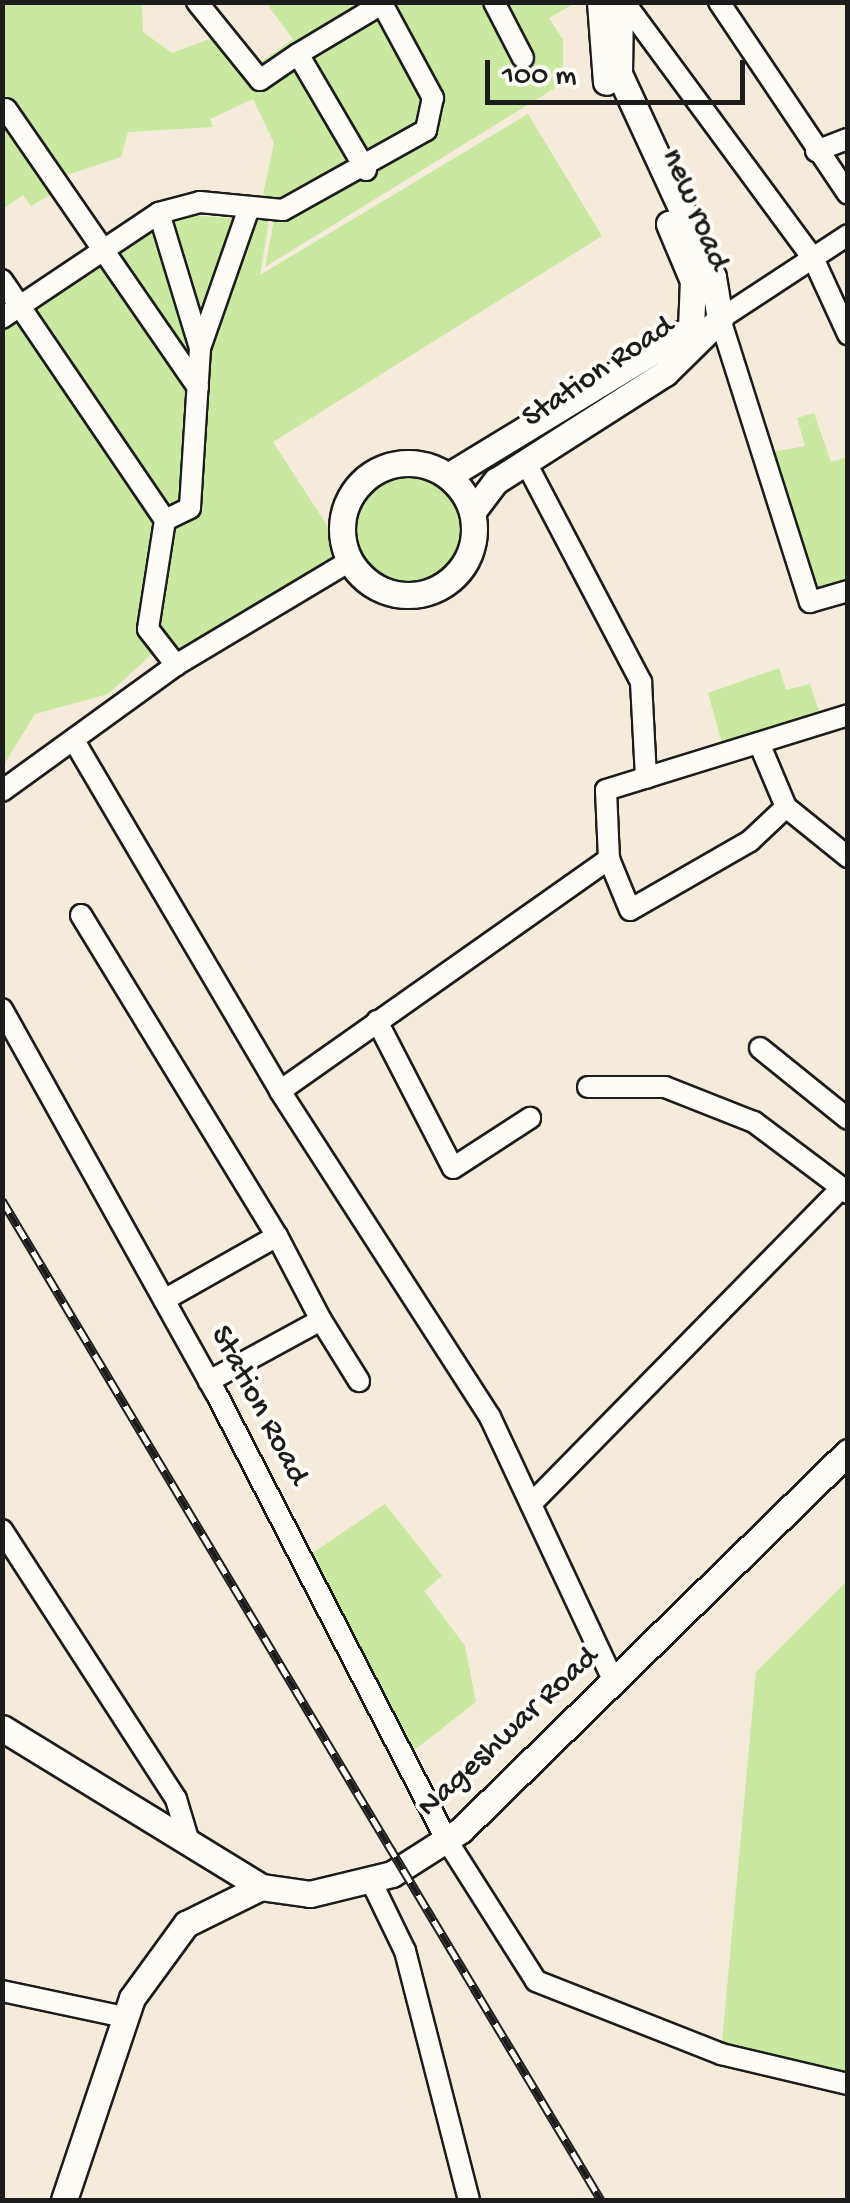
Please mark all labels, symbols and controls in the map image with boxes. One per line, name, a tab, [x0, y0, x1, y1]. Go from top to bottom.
scale bar	[490, 40, 750, 102]
text: 100 m	[502, 60, 577, 95]
street label: new road	[651, 143, 737, 277]
street label: Station Road	[516, 308, 682, 438]
street label: Station Road	[200, 1320, 316, 1492]
street label: Nageshwar Road	[410, 1639, 608, 1827]

